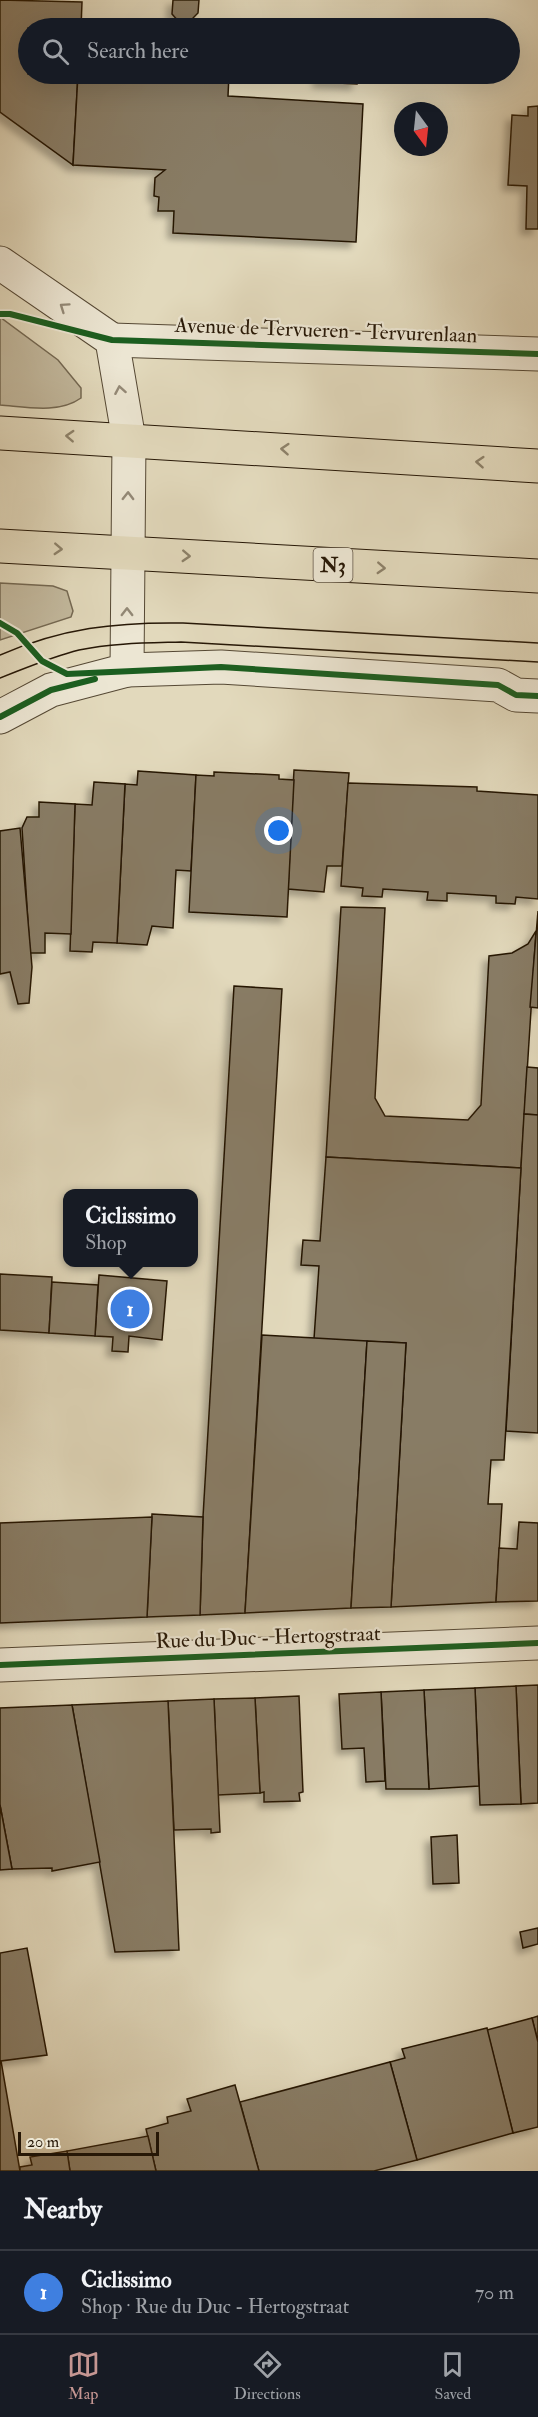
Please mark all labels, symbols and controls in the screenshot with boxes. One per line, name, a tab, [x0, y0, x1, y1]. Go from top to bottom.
search box	[18, 18, 520, 84]
icon: search	[39, 35, 72, 68]
text: Search here	[87, 37, 189, 65]
north arrow	[394, 102, 448, 156]
one-way arrow	[60, 303, 71, 314]
street label: Avenue de Tervueren - Tervurenlaan	[173, 312, 478, 349]
one-way arrow	[115, 385, 127, 395]
one-way arrow	[66, 430, 75, 443]
one-way arrow	[281, 443, 290, 456]
one-way arrow	[475, 456, 484, 469]
one-way arrow	[122, 492, 134, 501]
one-way arrow	[54, 543, 63, 556]
road number: N3	[314, 548, 352, 582]
one-way arrow	[181, 550, 190, 563]
one-way arrow	[376, 561, 385, 574]
one-way arrow	[121, 607, 133, 616]
your location	[264, 816, 293, 845]
popup	[63, 1189, 198, 1267]
text: Ciclissimo	[85, 1202, 176, 1230]
text: Shop	[85, 1230, 127, 1255]
pin: 1	[110, 1286, 150, 1332]
street label: Rue du Duc - Hertogstraat	[155, 1620, 381, 1655]
scale bar	[18, 2129, 159, 2156]
text: 20 m	[27, 2132, 59, 2152]
text: Nearby	[24, 2194, 102, 2226]
text: Ciclissimo	[81, 2266, 172, 2294]
text: 1	[40, 2280, 47, 2305]
text: 70 m	[475, 2280, 514, 2305]
text: Shop · Rue du Duc - Hertogstraat	[81, 2294, 349, 2319]
tab: Map	[67, 2348, 100, 2404]
tab: Directions	[234, 2348, 301, 2404]
tab: Saved	[435, 2348, 471, 2404]

